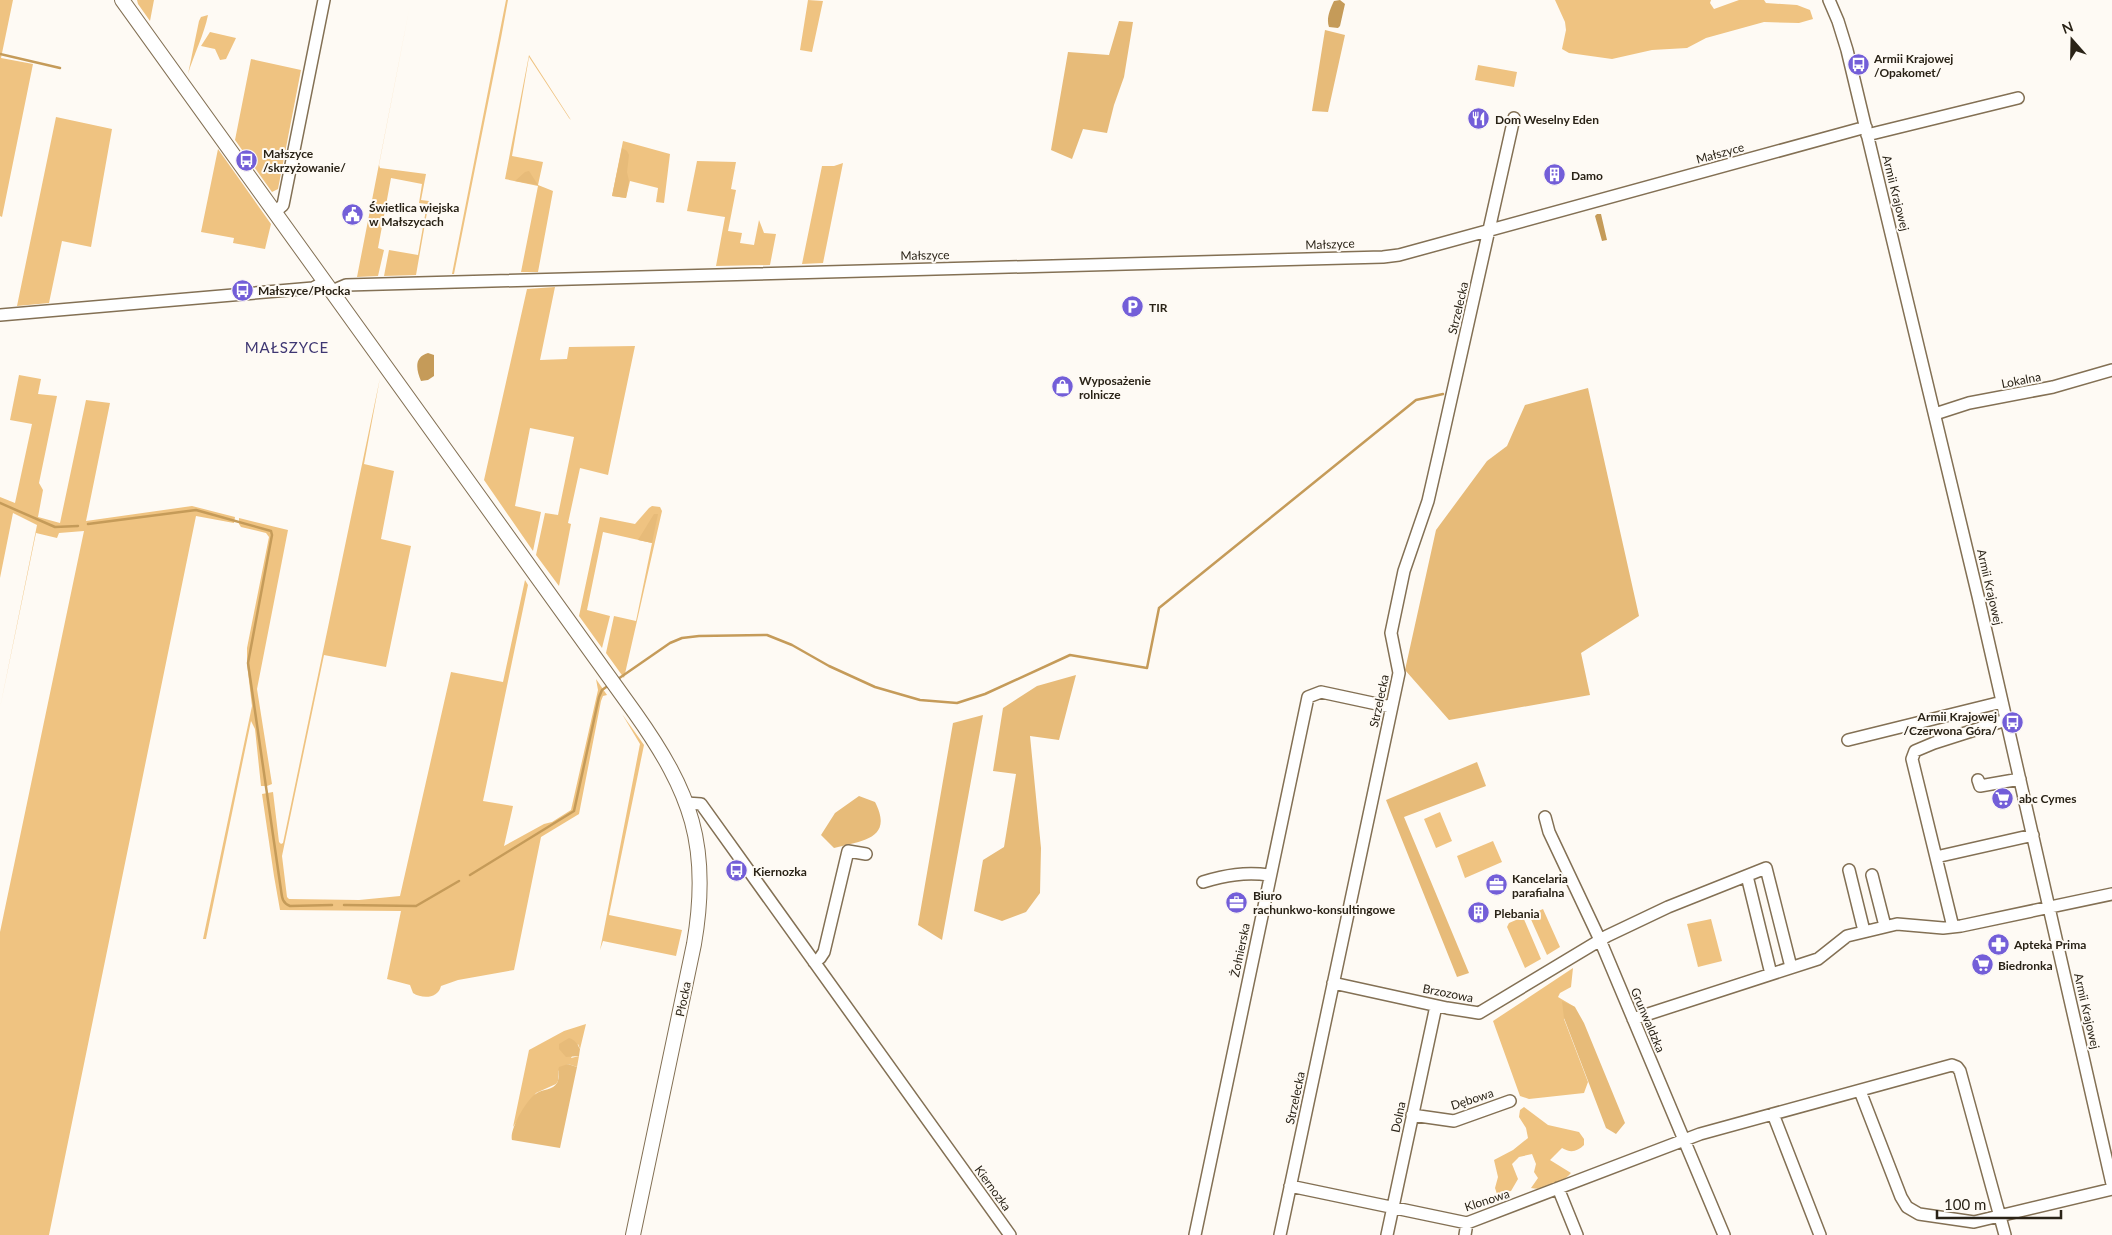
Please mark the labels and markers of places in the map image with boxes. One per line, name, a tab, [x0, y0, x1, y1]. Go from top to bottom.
place label: Armii Krajowej /Opakomet/	[1873, 51, 1953, 80]
bus stop icon: Armii Krajowej /Opakomet/	[1846, 53, 1870, 77]
restaurant icon: Dom Weselny Eden	[1467, 107, 1491, 131]
place label: Dom Weselny Eden	[1495, 112, 1599, 127]
place label: Małszyce /skrzyżowanie/	[263, 146, 346, 175]
bus stop icon: Małszyce /skrzyżowanie/	[235, 148, 259, 172]
building icon: Damo	[1543, 163, 1567, 187]
place label: Damo	[1571, 168, 1603, 183]
place label: Świetlica wiejska w Małszycach	[369, 200, 459, 229]
public building icon: Świetlica wiejska w Małszycach	[341, 202, 365, 226]
bus stop icon: Małszyce/Płocka	[230, 278, 254, 302]
place label: Małszyce/Płocka	[258, 283, 350, 298]
parking icon: TIR	[1121, 295, 1145, 319]
place label: TIR	[1149, 300, 1168, 315]
place label: Wyposażenie rolnicze	[1079, 373, 1151, 402]
shop icon: Wyposażenie rolnicze	[1051, 375, 1075, 399]
place label: Armii Krajowej /Czerwona Góra/	[1904, 709, 1997, 738]
bus stop icon: Armii Krajowej /Czerwona Góra/	[2001, 711, 2025, 735]
supermarket icon: abc Cymes	[1991, 786, 2015, 810]
place label: abc Cymes	[2019, 791, 2076, 806]
bus stop icon: Kiernozka	[725, 859, 749, 883]
place label: Kiernozka	[753, 864, 807, 879]
place label: Kancelaria parafialna	[1512, 871, 1568, 900]
office icon: Kancelaria parafialna	[1484, 873, 1508, 897]
place label: Biuro rachunkwo-konsultingowe	[1253, 888, 1396, 917]
office icon: Biuro rachunkwo-konsultingowe	[1225, 890, 1249, 914]
building icon: Plebania	[1466, 901, 1490, 925]
place label: Plebania	[1494, 906, 1540, 921]
pharmacy icon: Apteka Prima	[1986, 932, 2010, 956]
place label: Apteka Prima	[2013, 937, 2086, 952]
supermarket icon: Biedronka	[1970, 953, 1994, 977]
place label: Biedronka	[1998, 958, 2053, 973]

